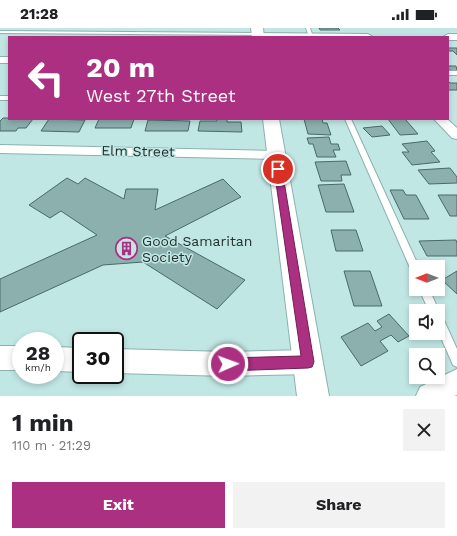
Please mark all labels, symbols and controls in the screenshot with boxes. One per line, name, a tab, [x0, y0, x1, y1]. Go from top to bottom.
text: 21:28	[20, 5, 58, 23]
text: 20 m	[86, 51, 155, 84]
icon: left	[20, 52, 72, 104]
text: West 27th Street	[86, 85, 235, 106]
street label: Elm Street	[101, 142, 175, 160]
pin	[261, 152, 295, 186]
icon: arrive	[267, 158, 289, 180]
place label: Good Samaritan Society	[142, 233, 252, 265]
building icon: Good Samaritan Society	[114, 236, 140, 262]
north arrow	[409, 260, 445, 296]
map controls	[409, 260, 445, 384]
button: sound	[409, 304, 445, 340]
speed limit sign: 30	[72, 332, 124, 384]
text: 28	[26, 341, 50, 365]
position arrow	[207, 343, 249, 385]
button: search	[409, 348, 445, 384]
text: km/h	[25, 362, 51, 373]
text: 1 min	[12, 409, 74, 437]
button: close	[403, 409, 445, 451]
text: 110 m · 21:29	[12, 438, 91, 453]
button: Exit	[12, 482, 225, 528]
button: Share	[233, 482, 445, 528]

